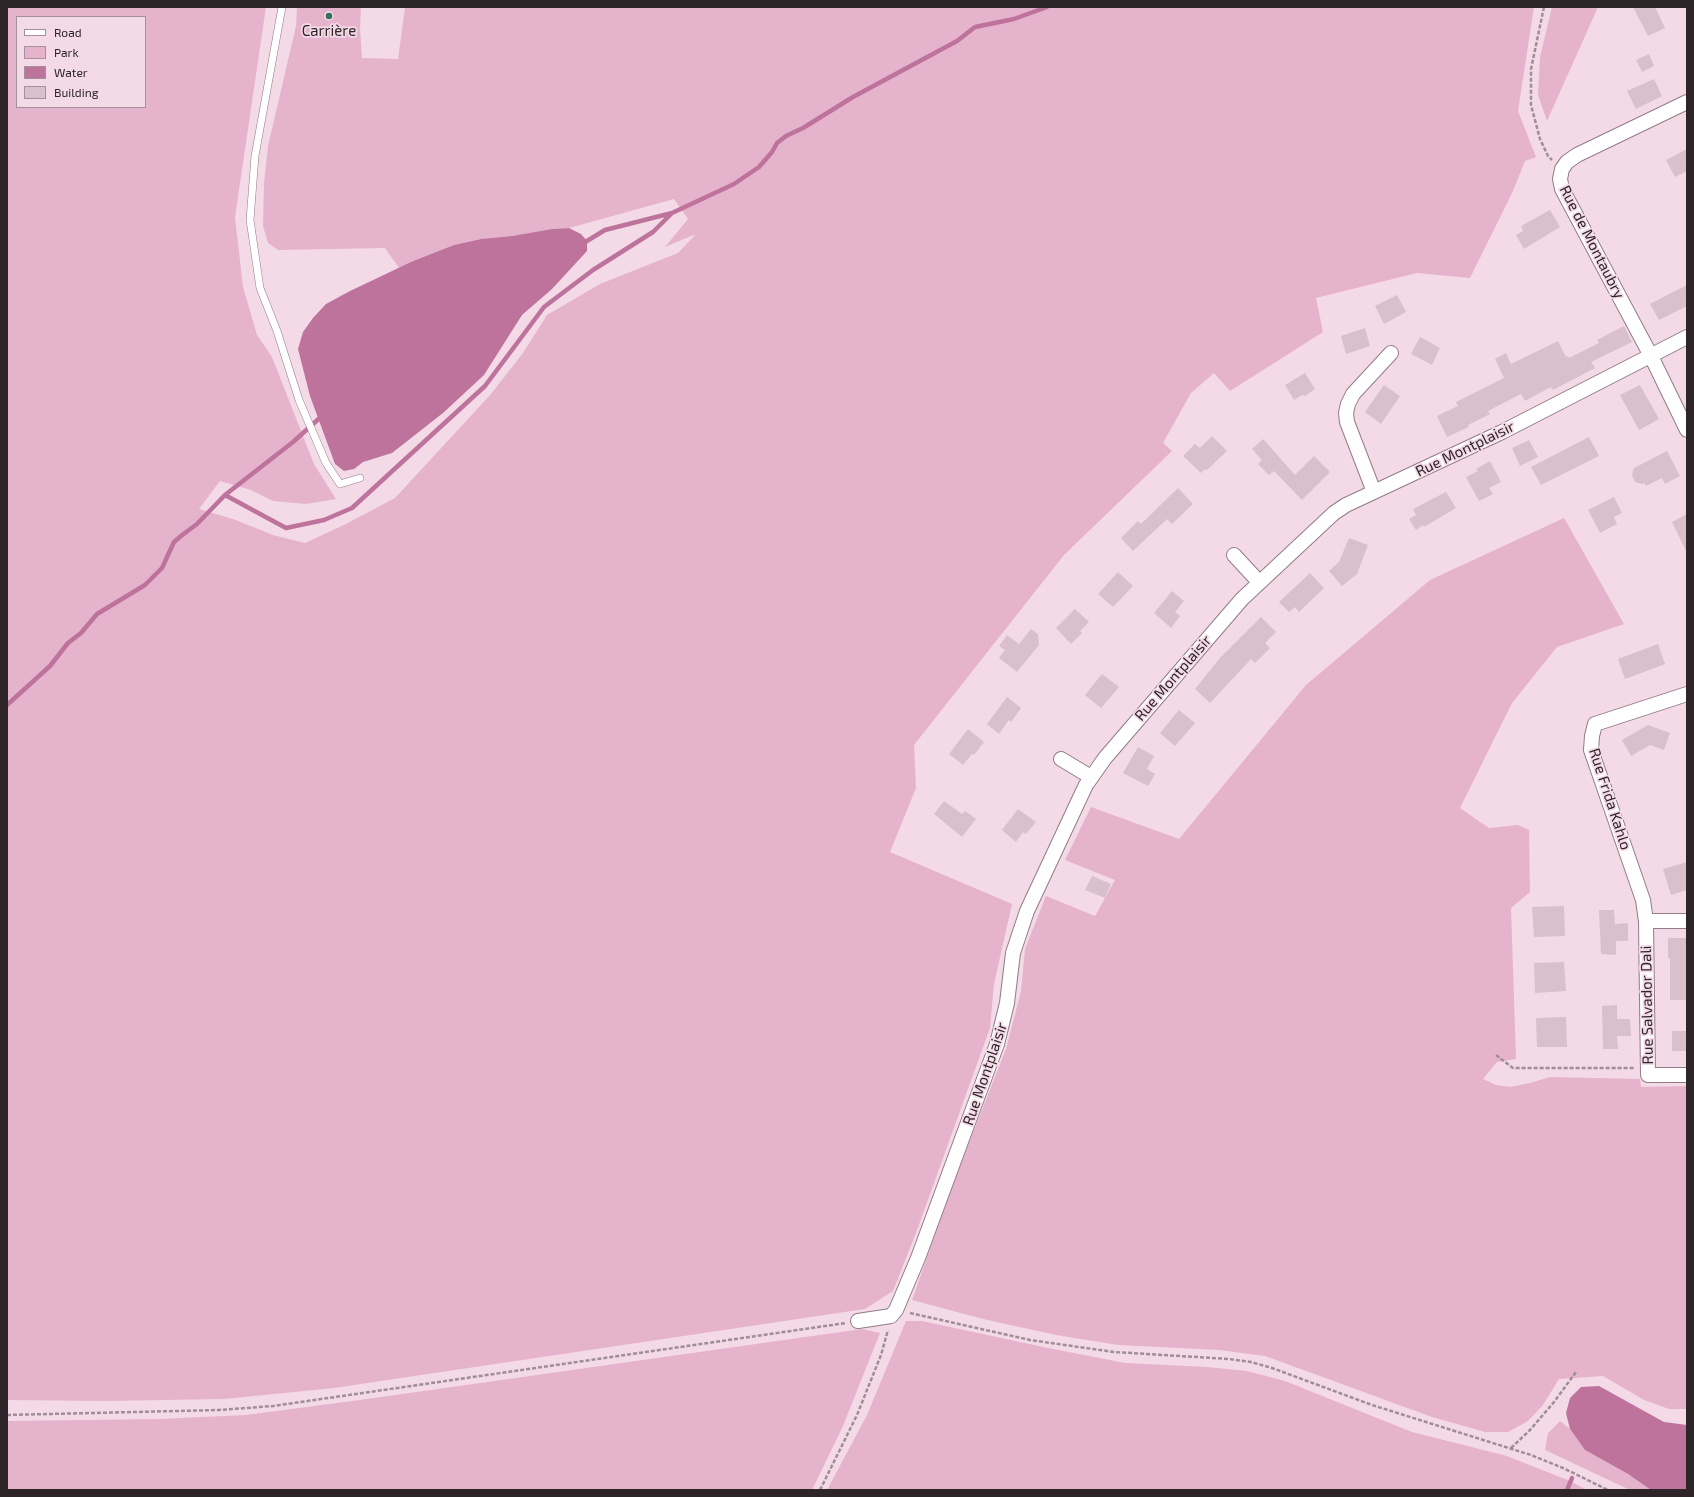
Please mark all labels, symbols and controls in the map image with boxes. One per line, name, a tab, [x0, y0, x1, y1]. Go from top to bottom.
marker: Carrière	[324, 11, 334, 21]
legend	[16, 16, 146, 108]
place label: Carrière	[302, 22, 356, 40]
text: Road	[54, 25, 82, 39]
text: Park	[54, 45, 79, 59]
text: Water	[54, 65, 88, 79]
text: Building	[54, 85, 98, 99]
street label: Rue de Montaubry	[1556, 182, 1628, 302]
street label: Rue Montplaisir	[1413, 417, 1517, 481]
street label: Rue Montplaisir	[1131, 631, 1215, 725]
street label: Rue Frida Kahlo	[1585, 746, 1635, 852]
street label: Rue Salvador Dali	[1637, 945, 1657, 1065]
street label: Rue Montplaisir	[959, 1020, 1011, 1128]

